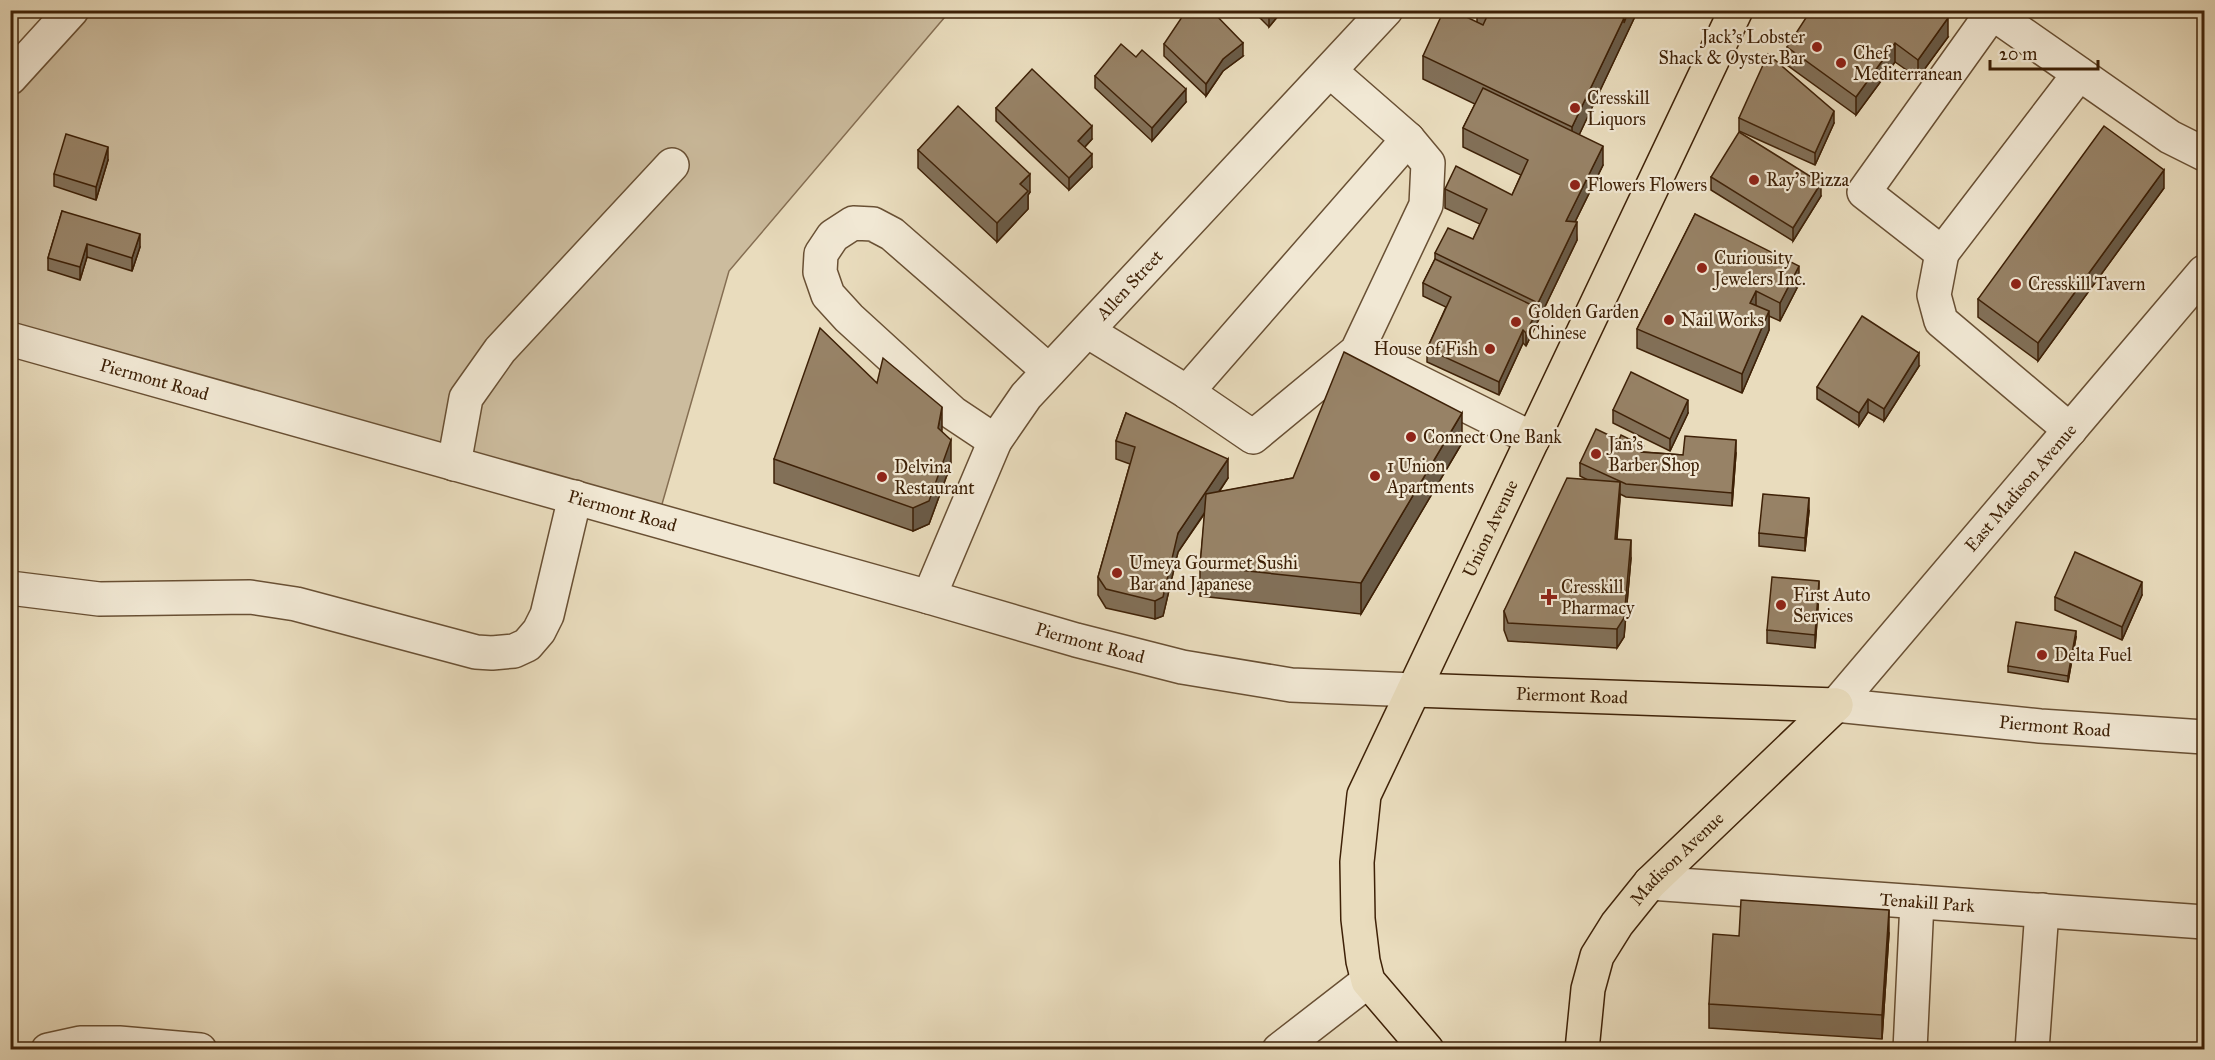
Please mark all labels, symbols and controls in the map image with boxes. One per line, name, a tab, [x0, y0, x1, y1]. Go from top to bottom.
place label: Jack's Lobster Shack & Oyster Bar	[1659, 26, 1805, 69]
scale bar	[1990, 33, 2098, 71]
marker: Jack's Lobster Shack & Oyster Bar	[1810, 40, 1824, 54]
place label: Chef Mediterranean	[1853, 42, 1963, 85]
text: 20 m	[1999, 43, 2037, 65]
marker: Chef Mediterranean	[1834, 56, 1848, 70]
place label: Cresskill Liquors	[1587, 87, 1650, 131]
marker: Cresskill Liquors	[1568, 101, 1582, 115]
place label: Ray's Pizza	[1766, 169, 1850, 191]
marker: Ray's Pizza	[1747, 173, 1761, 187]
place label: Flowers Flowers	[1587, 174, 1707, 196]
marker: Flowers Flowers	[1568, 178, 1582, 192]
street label: Allen Street	[1091, 245, 1168, 325]
place label: Curiousity Jewelers Inc.	[1712, 247, 1806, 291]
marker: Curiousity Jewelers Inc.	[1695, 261, 1709, 275]
place label: Cresskill Tavern	[2028, 273, 2146, 295]
marker: Cresskill Tavern	[2009, 277, 2023, 291]
place label: Golden Garden Chinese	[1528, 301, 1639, 344]
place label: Nail Works	[1681, 309, 1764, 331]
marker: Nail Works	[1662, 313, 1676, 327]
marker: Golden Garden Chinese	[1509, 315, 1523, 329]
place label: House of Fish	[1374, 338, 1478, 360]
marker: House of Fish	[1483, 342, 1497, 356]
street label: Piermont Road	[97, 354, 211, 405]
street label: East Madison Avenue	[1960, 419, 2081, 556]
place label: Connect One Bank	[1423, 426, 1562, 448]
marker: Connect One Bank	[1404, 430, 1418, 444]
place label: Jan's Barber Shop	[1606, 433, 1700, 476]
marker: Jan's Barber Shop	[1589, 447, 1603, 461]
place label: 1 Union Apartments	[1386, 455, 1474, 498]
place label: Delvina Restaurant	[894, 456, 975, 499]
marker: 1 Union Apartments	[1368, 469, 1382, 483]
marker: Delvina Restaurant	[875, 470, 889, 484]
street label: Union Avenue	[1458, 476, 1523, 581]
street label: Piermont Road	[565, 485, 679, 537]
place label: Umeya Gourmet Sushi Bar and Japanese	[1129, 552, 1298, 596]
marker: Umeya Gourmet Sushi Bar and Japanese	[1110, 566, 1124, 580]
place label: Cresskill Pharmacy	[1561, 576, 1635, 619]
place label: First Auto Services	[1793, 584, 1870, 627]
marker: Cresskill Pharmacy	[1542, 590, 1556, 604]
marker: First Auto Services	[1774, 598, 1788, 612]
street label: Piermont Road	[1033, 618, 1147, 668]
place label: Delta Fuel	[2054, 644, 2132, 666]
marker: Delta Fuel	[2035, 648, 2049, 662]
street label: Piermont Road	[1516, 683, 1628, 709]
street label: Piermont Road	[1998, 711, 2112, 742]
street label: Madison Avenue	[1625, 807, 1728, 910]
street label: Tenakill Park	[1879, 888, 1976, 917]

